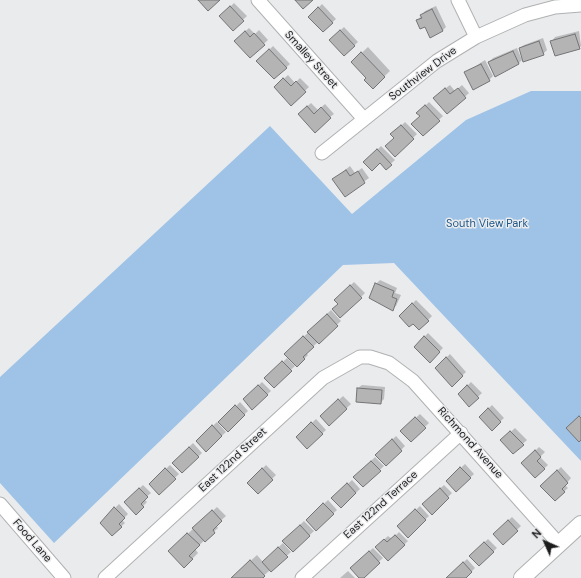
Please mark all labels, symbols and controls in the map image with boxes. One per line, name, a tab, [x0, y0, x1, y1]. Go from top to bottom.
street label: Smalley Street	[282, 28, 340, 92]
street label: Southview Drive	[386, 44, 460, 104]
park label: South View Park	[446, 217, 528, 231]
street label: Richmond Avenue	[434, 405, 506, 481]
street label: East 122nd Street	[196, 425, 270, 495]
street label: East 122nd Terrace	[341, 468, 421, 542]
street label: Food Lane	[10, 517, 54, 565]
north arrow	[525, 522, 565, 562]
text: N	[529, 526, 544, 541]

